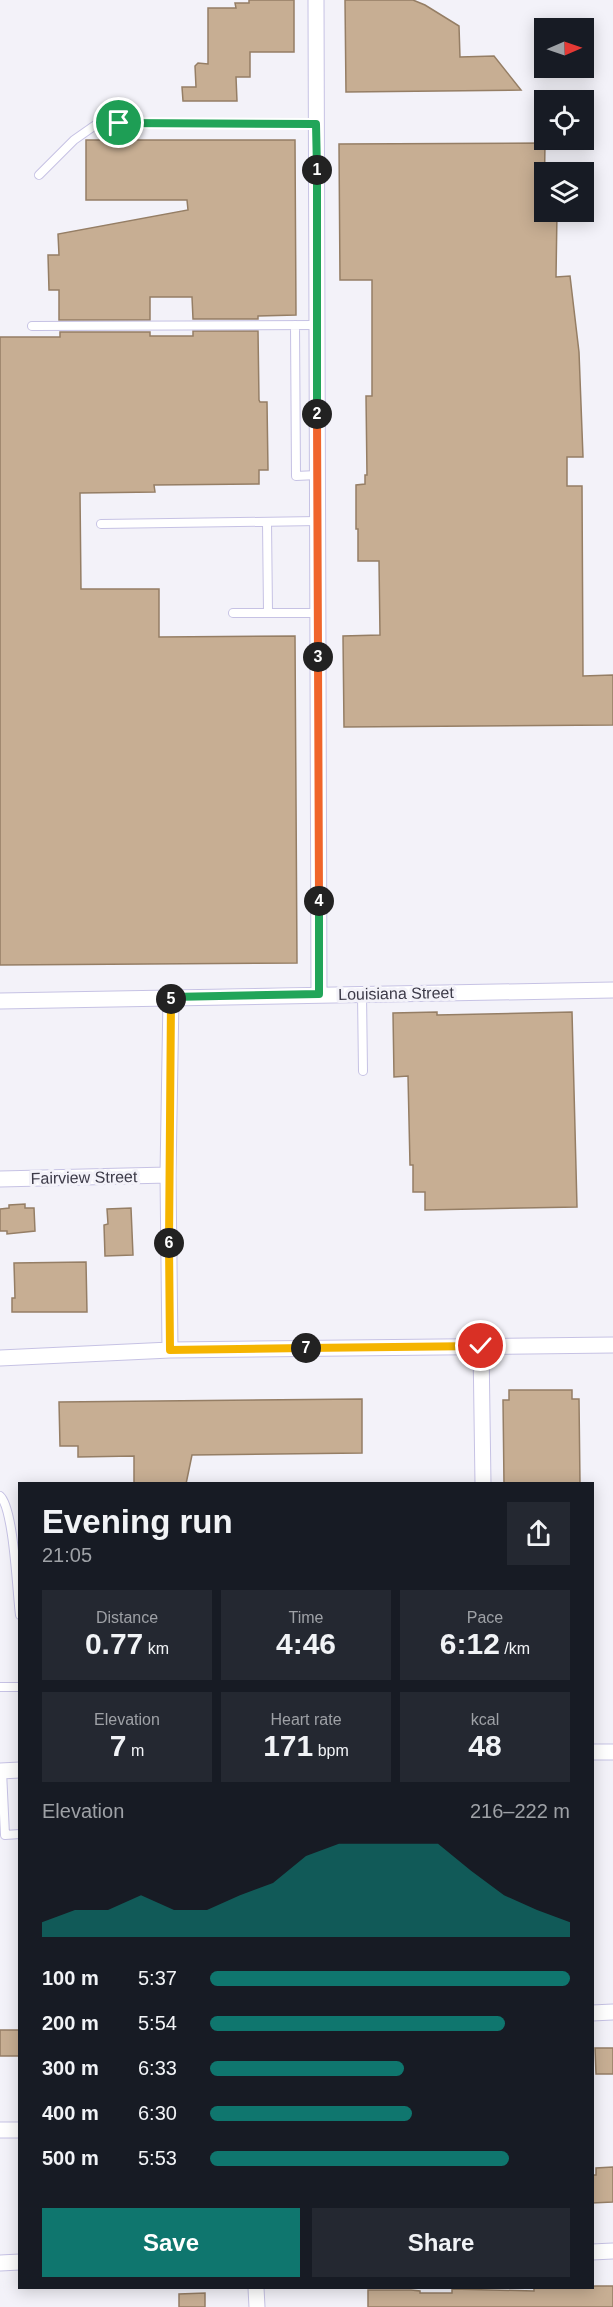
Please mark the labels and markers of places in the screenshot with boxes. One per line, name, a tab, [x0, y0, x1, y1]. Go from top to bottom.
pin	[93, 97, 144, 148]
pin: 1	[302, 155, 332, 185]
pin: 2	[302, 399, 332, 429]
pin: 3	[303, 642, 333, 672]
pin: 4	[304, 886, 334, 916]
pin: 5	[156, 984, 186, 1014]
pin: 6	[154, 1228, 184, 1258]
pin	[455, 1320, 506, 1371]
pin: 7	[291, 1333, 321, 1363]

